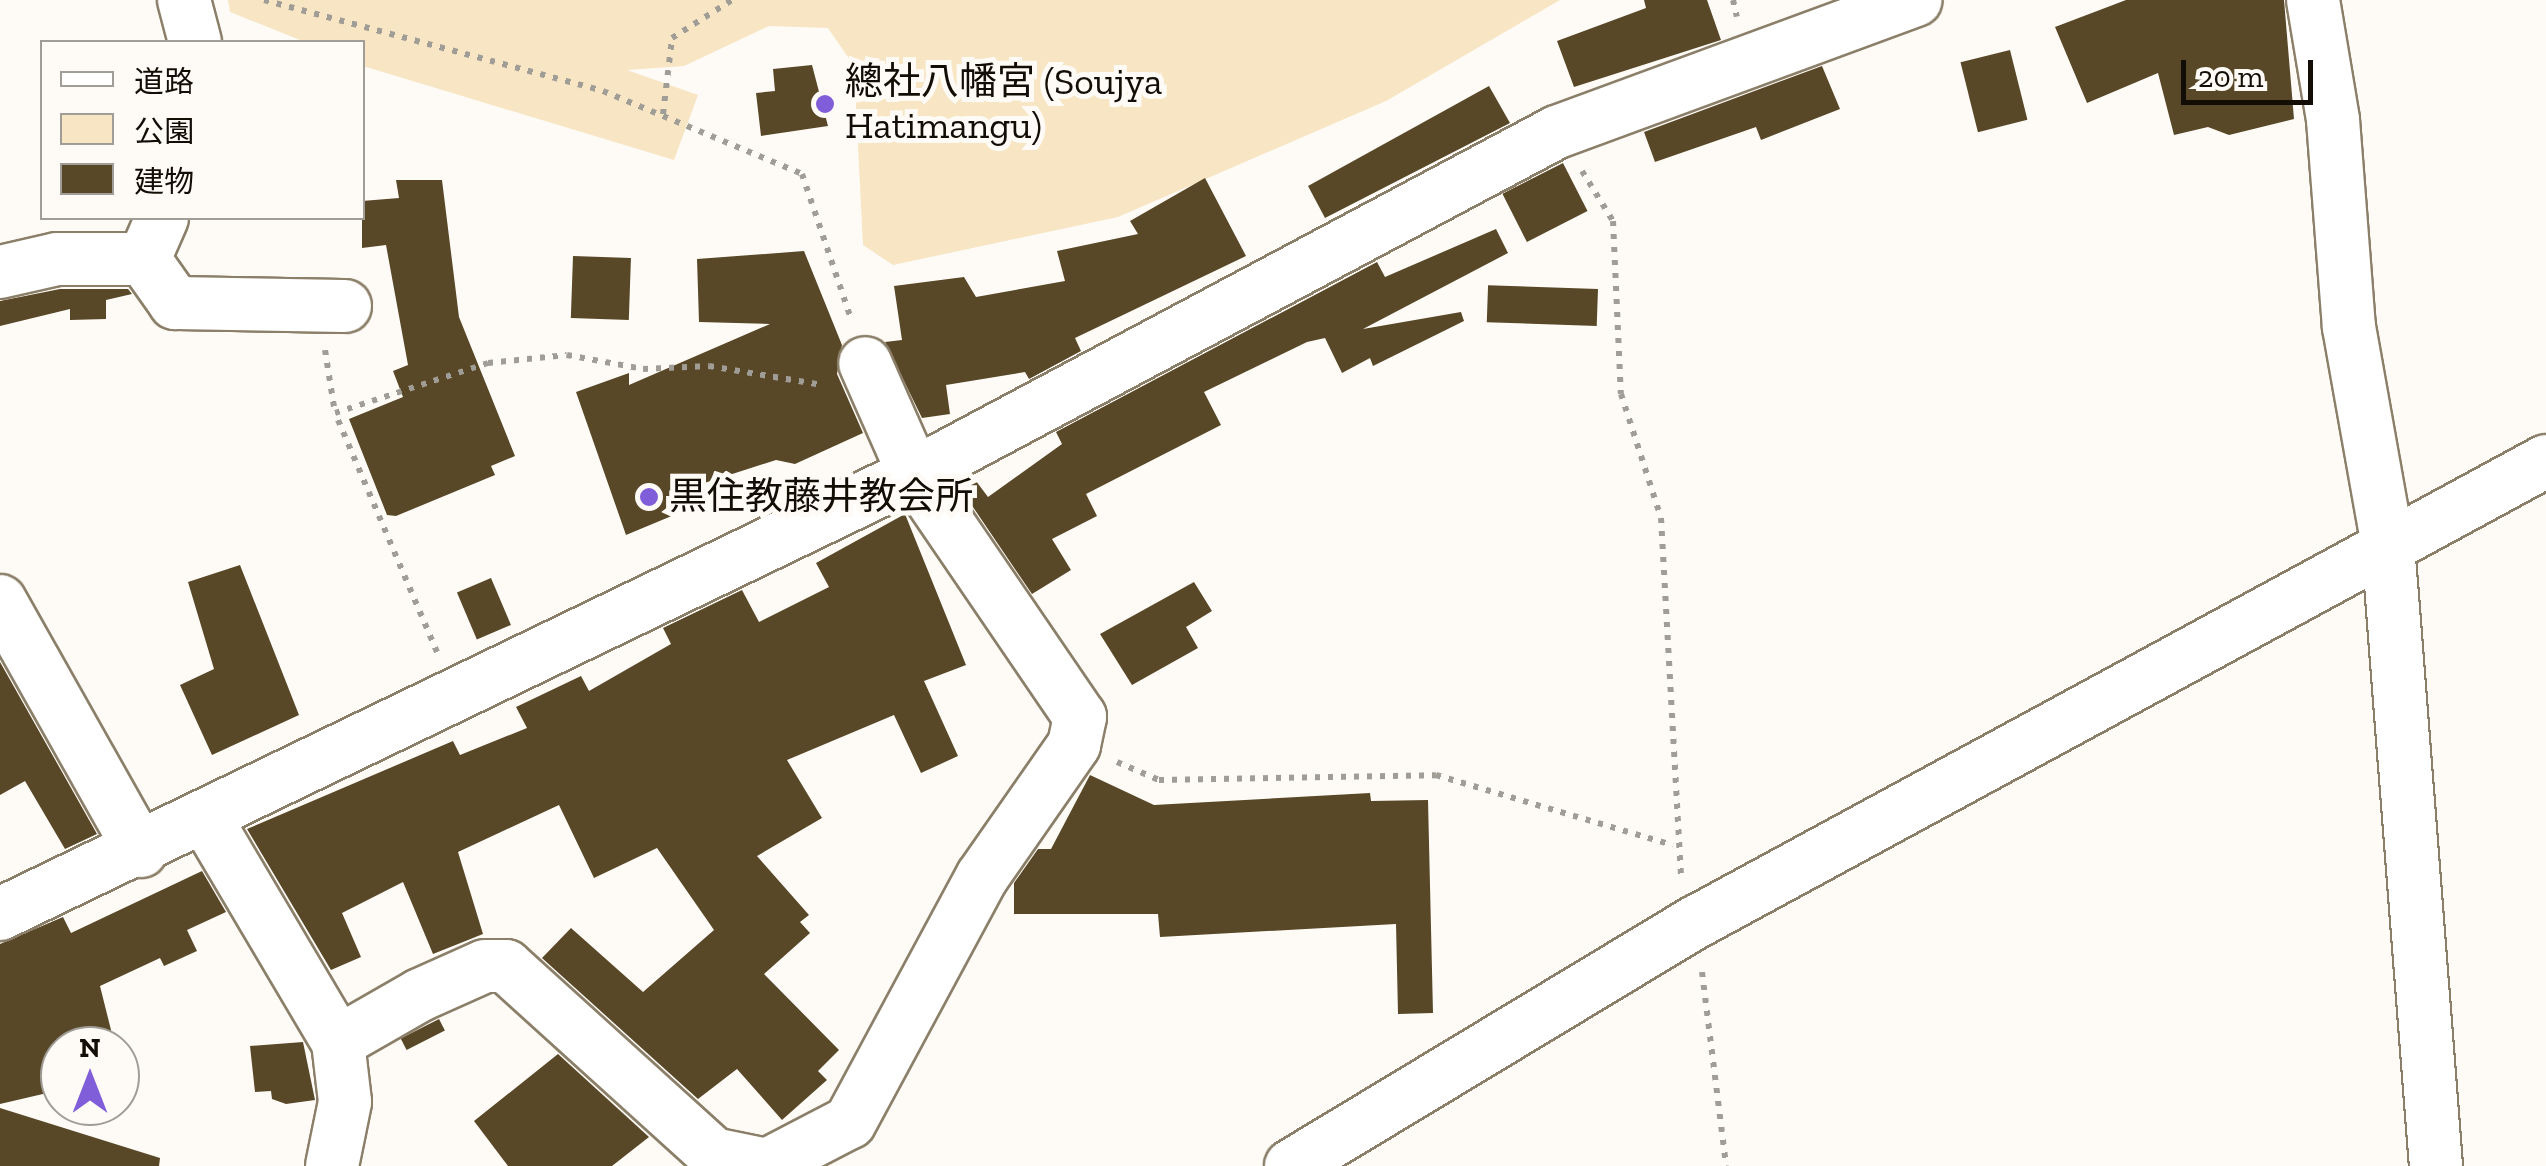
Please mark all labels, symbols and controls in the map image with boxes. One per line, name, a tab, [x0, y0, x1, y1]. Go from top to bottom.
legend	[40, 40, 365, 220]
scale bar	[2186, 40, 2318, 102]
place label: 總社八幡宮 (Soujya Hatimangu)	[845, 59, 1162, 148]
text: 20 m	[2198, 59, 2263, 95]
text: 道路	[134, 64, 194, 100]
marker: 總社八幡宮 (Soujya Hatimangu)	[814, 93, 836, 115]
text: 公園	[134, 114, 194, 150]
text: 建物	[134, 164, 194, 200]
place label: 黒住教藤井教会所	[669, 474, 973, 520]
marker: 黒住教藤井教会所	[638, 486, 660, 508]
north arrow	[40, 1026, 140, 1126]
text: N	[79, 1031, 101, 1064]

